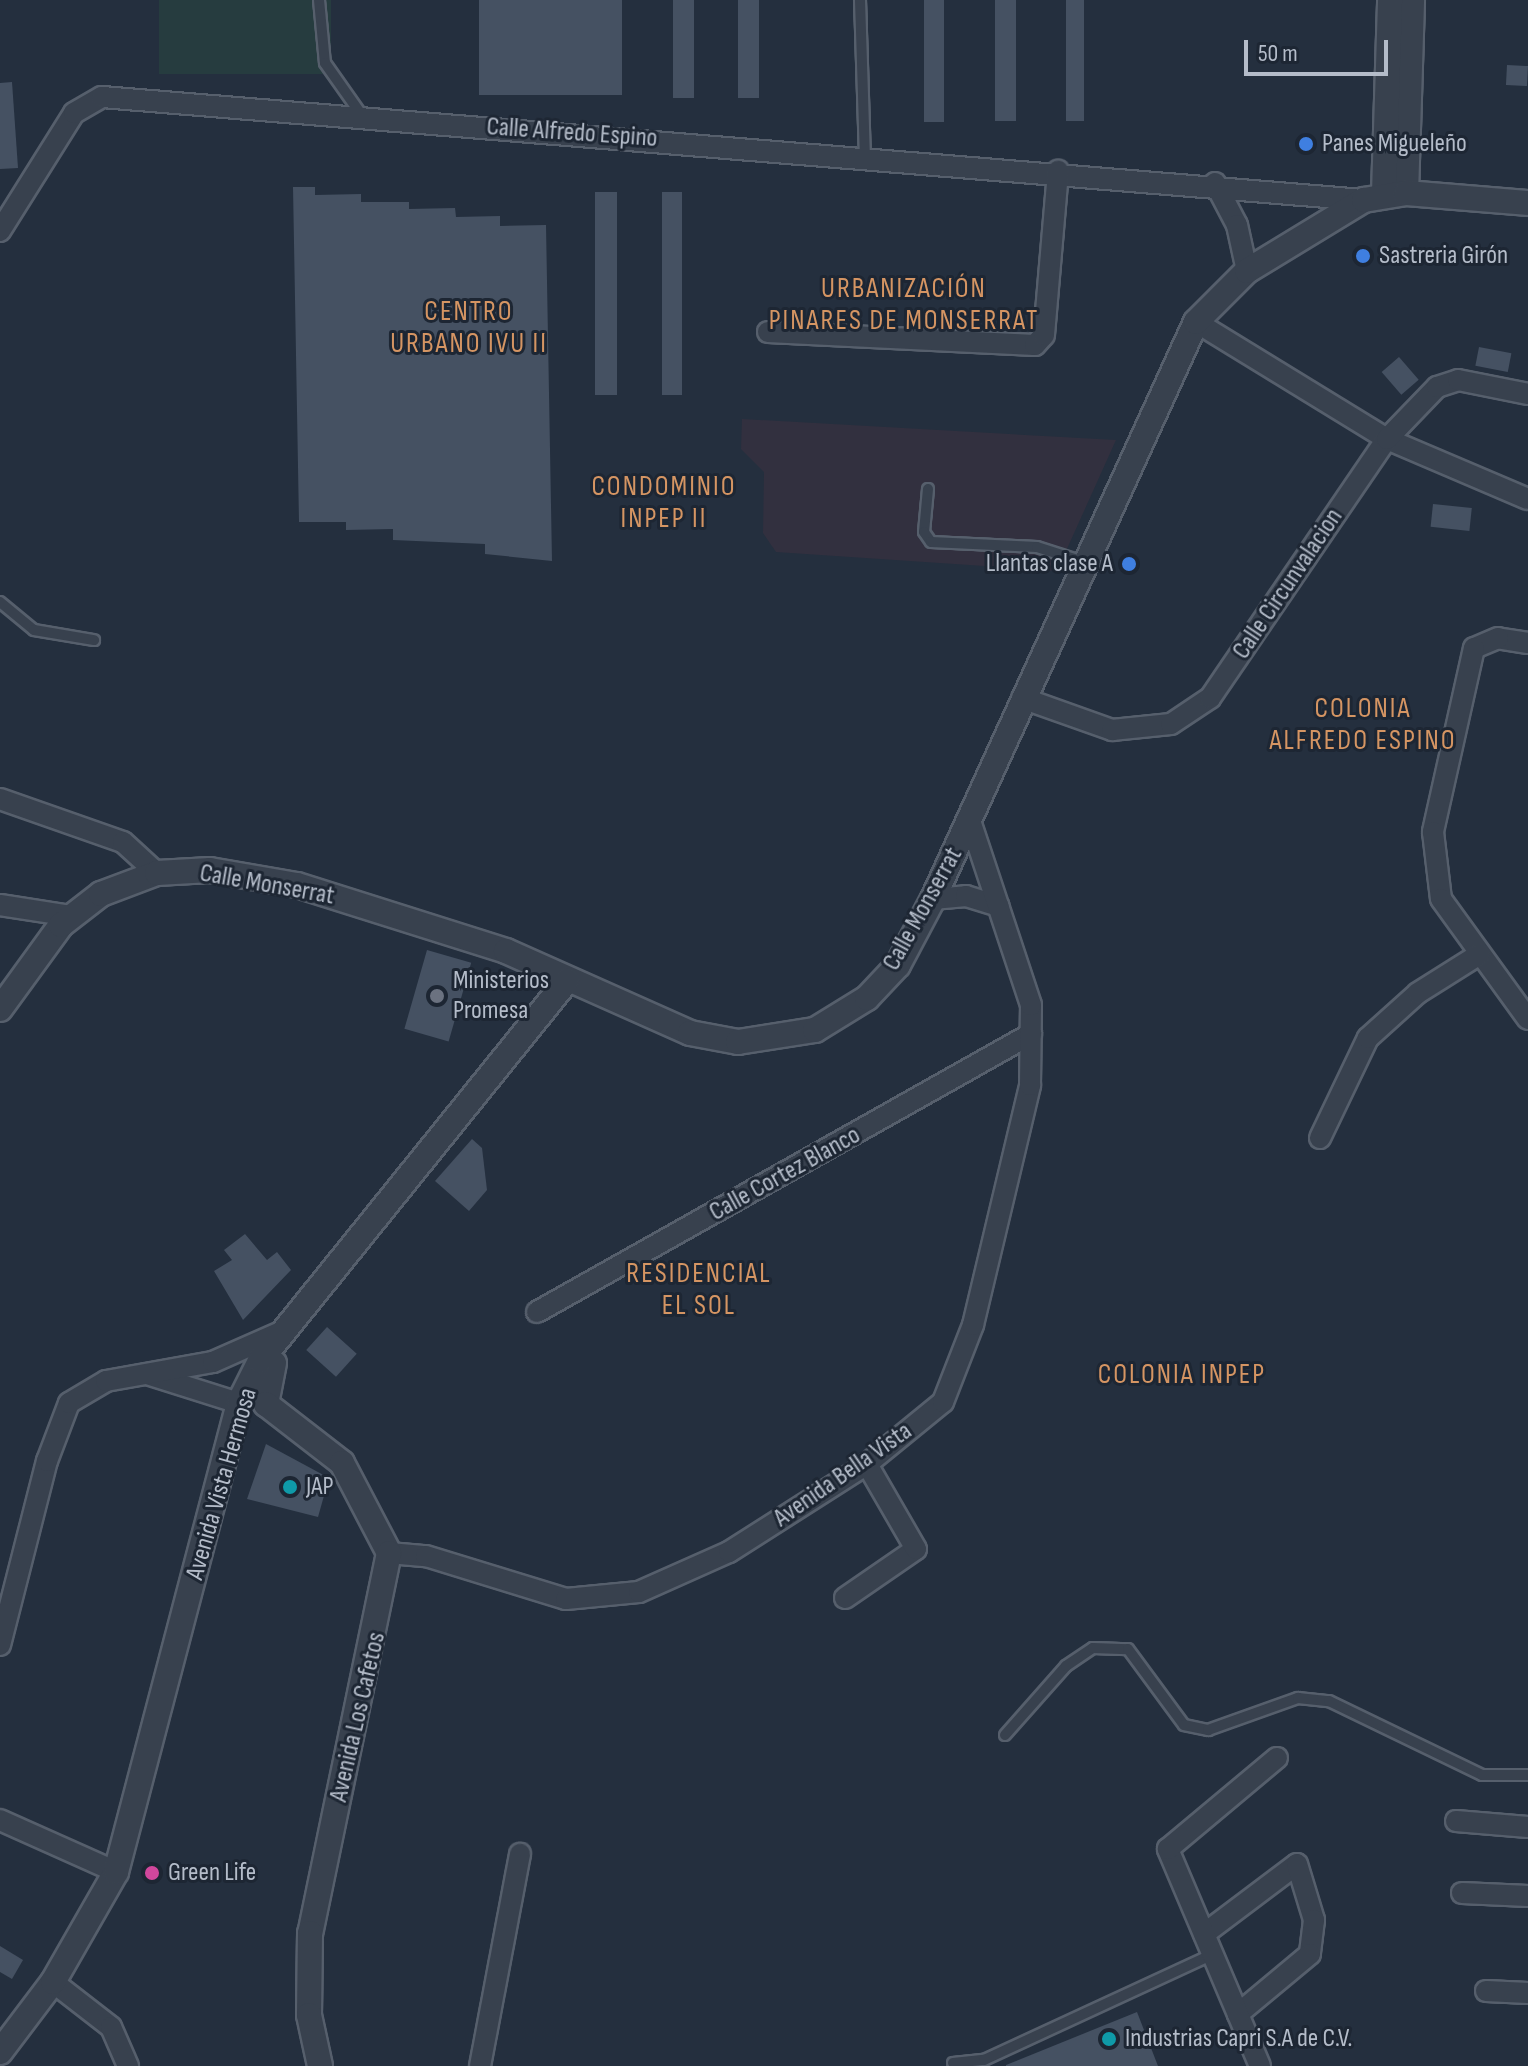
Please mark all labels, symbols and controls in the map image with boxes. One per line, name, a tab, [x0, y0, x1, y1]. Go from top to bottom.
scale bar	[1248, 24, 1392, 74]
text: 50 m	[1258, 39, 1298, 68]
street label: Calle Alfredo Espino	[486, 111, 658, 155]
place label: Panes Migueleño	[1322, 128, 1467, 160]
marker: Panes Migueleño	[1297, 135, 1315, 153]
place label: Sastreria Girón	[1379, 240, 1508, 272]
marker: Sastreria Girón	[1354, 247, 1372, 265]
district label: URBANIZACIÓN PINARES DE MONSERRAT	[769, 272, 1039, 338]
district label: CENTRO URBANO IVU II	[390, 295, 548, 361]
district label: CONDOMINIO INPEP II	[591, 470, 737, 536]
street label: Calle Circunvalacion	[1226, 503, 1350, 665]
place label: Llantas clase A	[986, 548, 1113, 580]
marker: Llantas clase A	[1120, 555, 1138, 573]
district label: COLONIA ALFREDO ESPINO	[1270, 692, 1456, 758]
street label: Calle Monserrat	[876, 842, 970, 976]
street label: Calle Monserrat	[197, 858, 337, 912]
place label: Ministerios Promesa	[453, 965, 549, 1026]
marker: Ministerios Promesa	[428, 987, 446, 1005]
street label: Calle Cortez Blanco	[704, 1120, 866, 1228]
district label: RESIDENCIAL EL SOL	[626, 1257, 772, 1323]
district label: COLONIA INPEP	[1098, 1358, 1266, 1392]
street label: Avenida Vista Hermosa	[180, 1385, 264, 1583]
street label: Avenida Bella Vista	[768, 1416, 918, 1534]
place label: JAP	[306, 1471, 333, 1503]
marker: JAP	[281, 1478, 299, 1496]
street label: Avenida Los Cafetos	[323, 1629, 393, 1805]
place label: Green Life	[168, 1857, 256, 1889]
marker: Green Life	[143, 1864, 161, 1882]
place label: Industrias Capri S.A de C.V.	[1125, 2023, 1352, 2055]
marker: Industrias Capri S.A de C.V.	[1100, 2030, 1118, 2048]

